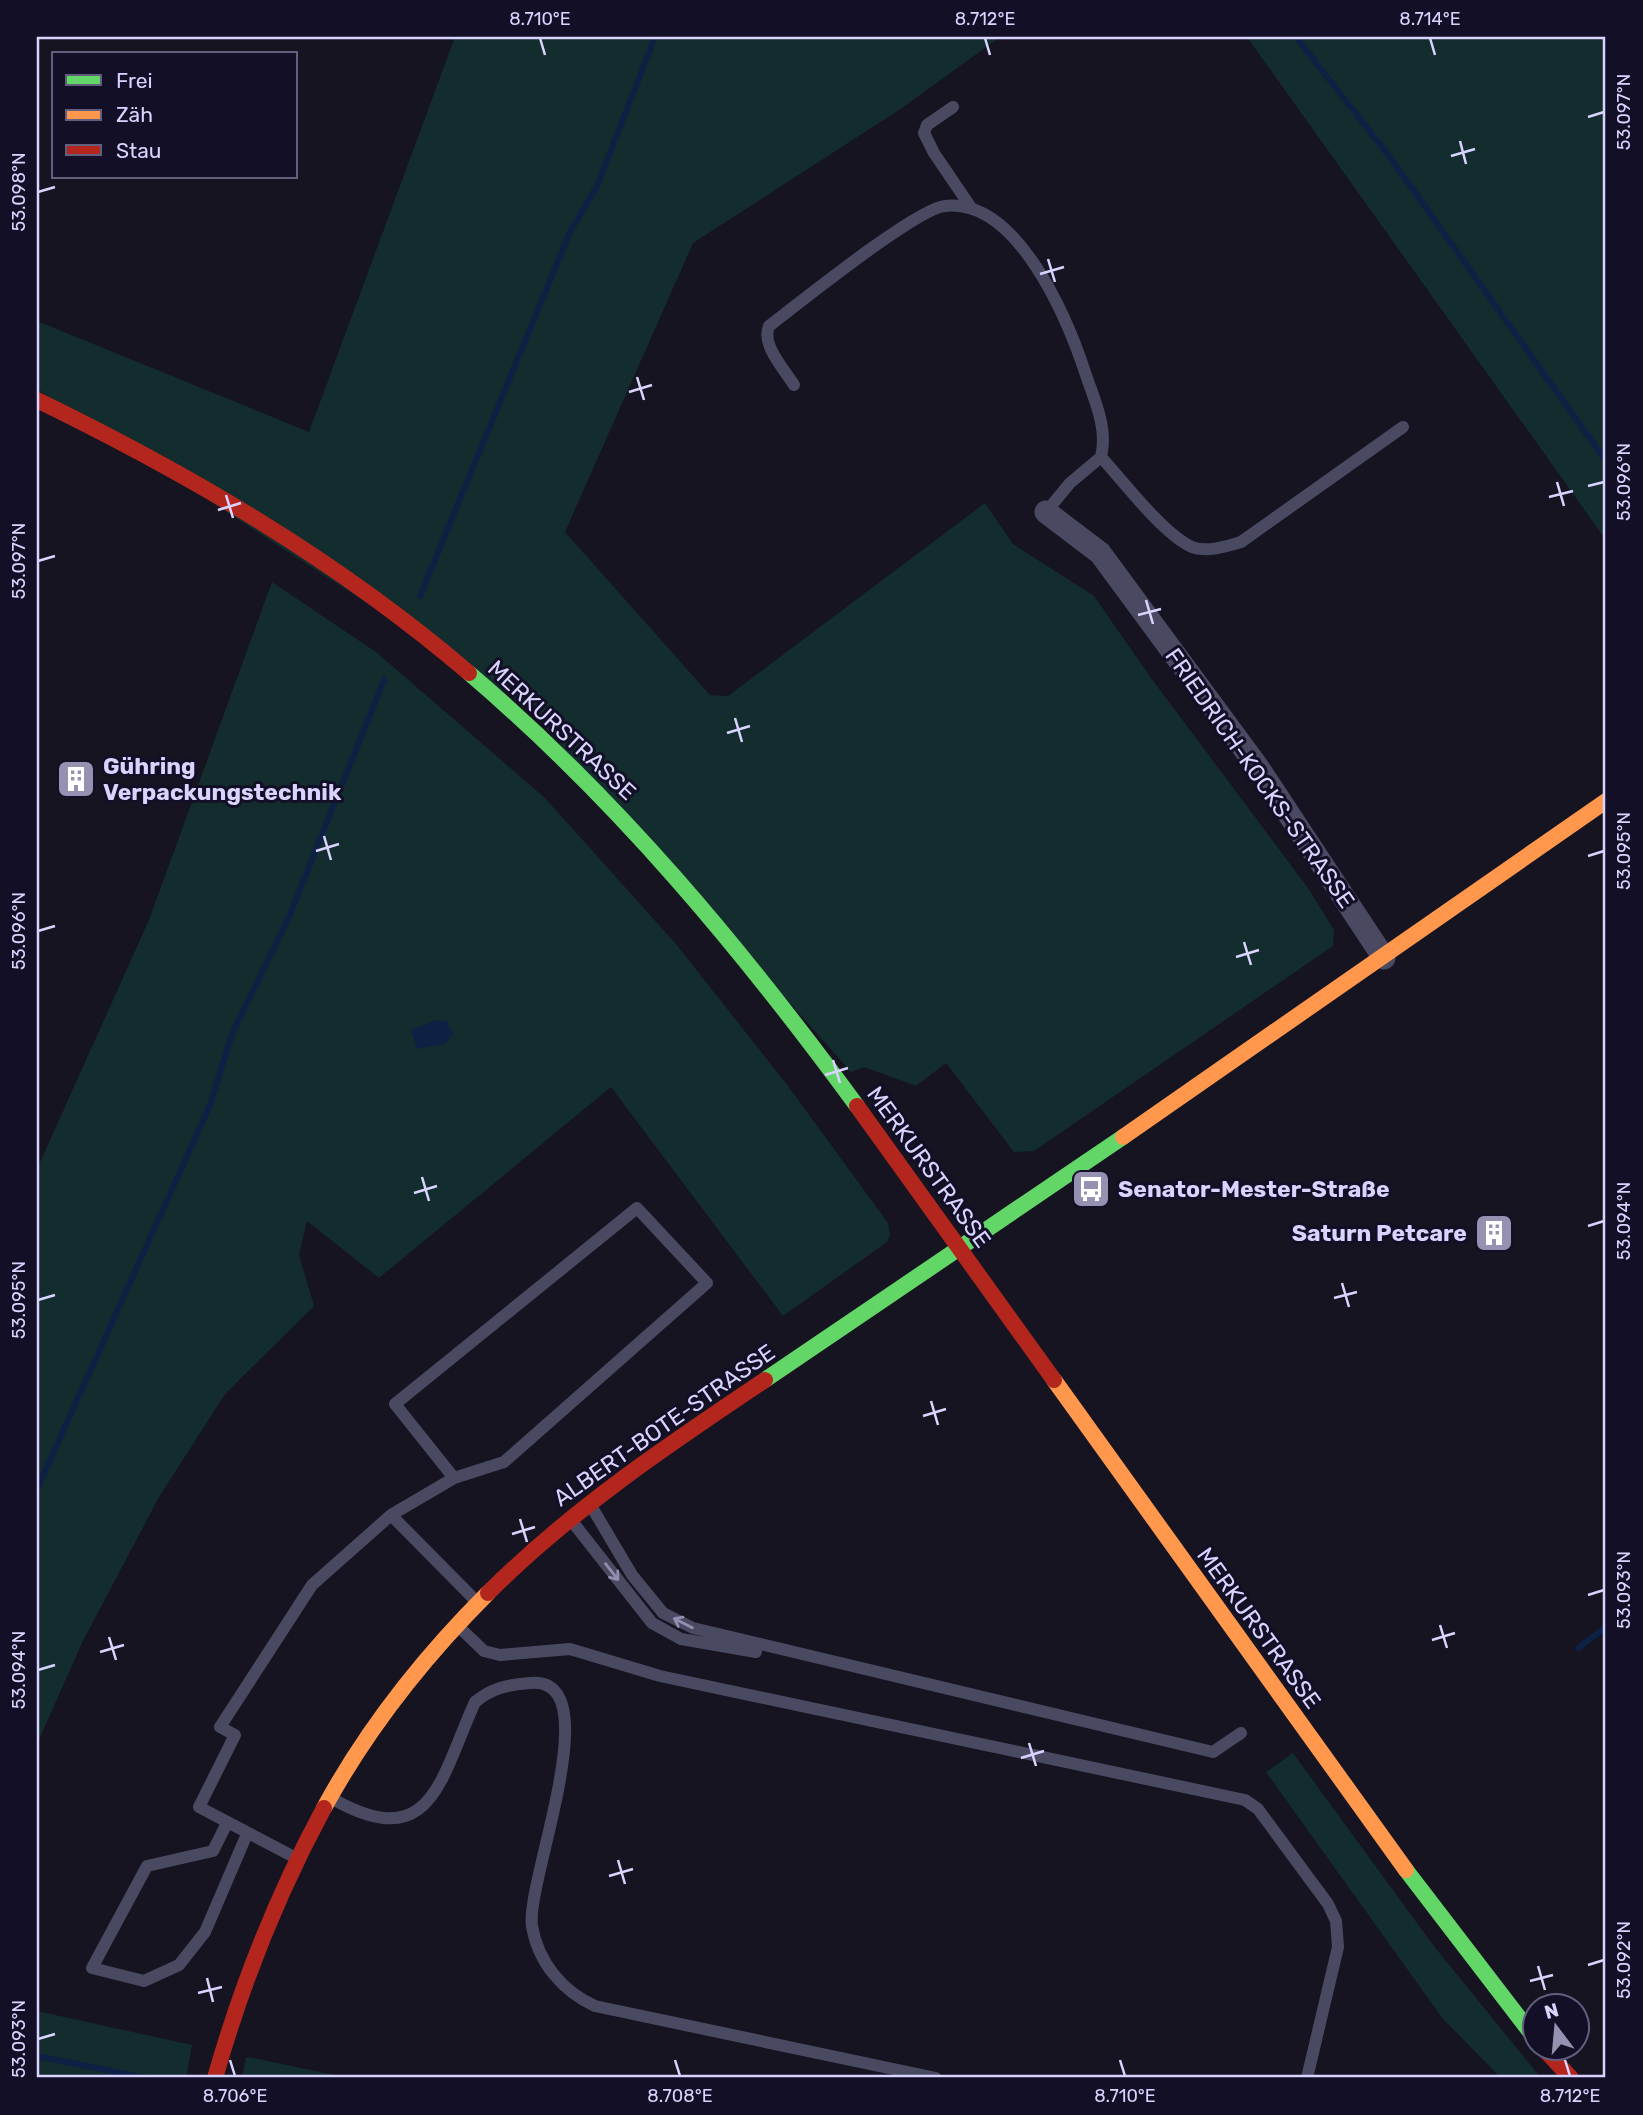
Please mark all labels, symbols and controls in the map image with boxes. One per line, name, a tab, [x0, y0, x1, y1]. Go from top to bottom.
text: 8.710°E	[509, 8, 571, 30]
text: 8.712°E	[955, 8, 1015, 30]
text: 8.714°E	[1399, 8, 1461, 30]
legend	[52, 52, 298, 178]
text: Frei	[116, 68, 153, 93]
text: 53.097°N	[1613, 74, 1635, 150]
text: Zäh	[116, 102, 153, 127]
text: Stau	[116, 138, 162, 163]
text: 53.098°N	[8, 153, 30, 231]
text: 53.096°N	[1613, 443, 1635, 521]
text: 53.097°N	[8, 523, 30, 599]
street label: FRIEDRICH-KOCKS-STRASSE	[1159, 643, 1361, 913]
street label: MERKURSTRASSE	[482, 654, 642, 806]
place label: Gühring Verpackungstechnik	[103, 752, 342, 806]
building icon: Gühring Verpackungstechnik	[55, 758, 97, 800]
text: 53.095°N	[1613, 812, 1635, 890]
text: 53.096°N	[8, 892, 30, 970]
street label: MERKURSTRASSE	[861, 1081, 997, 1253]
bus stop icon: Senator-Mester-Straße	[1070, 1168, 1112, 1210]
place label: Senator-Mester-Straße	[1118, 1175, 1390, 1203]
text: 53.094°N	[1613, 1182, 1635, 1260]
building icon: Saturn Petcare	[1473, 1212, 1515, 1254]
place label: Saturn Petcare	[1292, 1219, 1467, 1247]
text: 53.095°N	[8, 1261, 30, 1339]
street label: ALBERT-BOTE-STRASSE	[548, 1338, 780, 1512]
street label: MERKURSTRASSE	[1191, 1542, 1327, 1714]
text: 53.093°N	[1613, 1551, 1635, 1629]
one-way arrow	[604, 1562, 619, 1581]
one-way arrow	[673, 1616, 694, 1630]
text: 53.094°N	[8, 1631, 30, 1709]
text: 53.092°N	[1613, 1921, 1635, 1999]
north arrow	[1520, 1993, 1590, 2062]
text: N	[1542, 1998, 1561, 2024]
text: 53.093°N	[8, 2000, 30, 2078]
text: 8.706°E	[203, 2085, 267, 2107]
text: 8.708°E	[647, 2085, 713, 2107]
text: 8.710°E	[1094, 2085, 1156, 2107]
text: 8.712°E	[1540, 2085, 1600, 2107]

